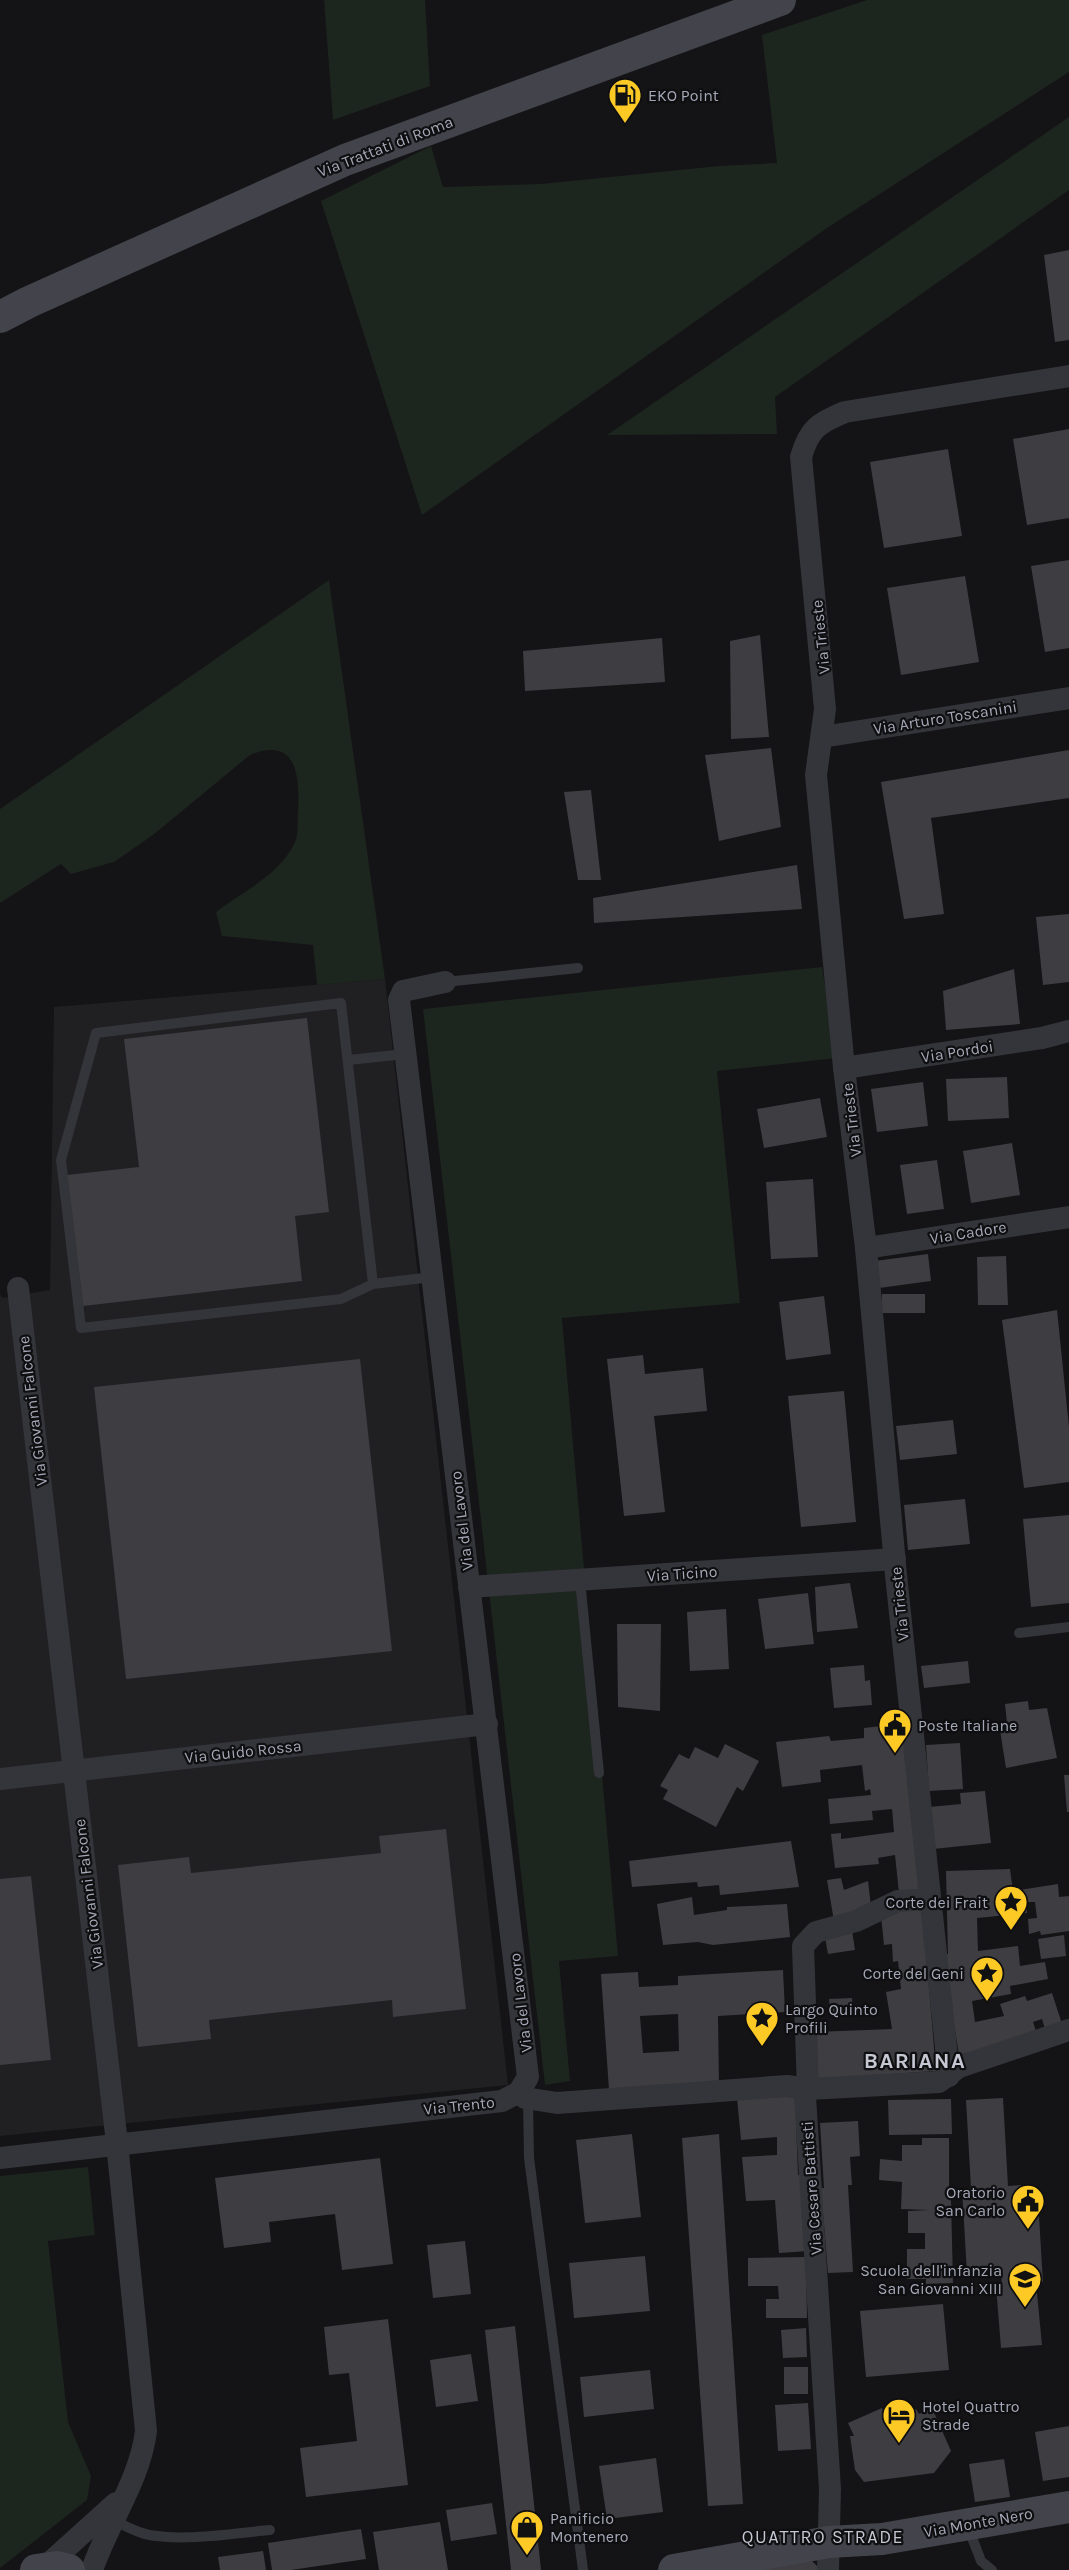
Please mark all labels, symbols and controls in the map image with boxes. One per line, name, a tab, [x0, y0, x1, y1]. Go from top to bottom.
fuel station icon: EKO Point	[607, 77, 643, 124]
place label: EKO Point	[648, 86, 719, 105]
street label: Via Trattati di Roma	[315, 112, 456, 181]
street label: Via Trieste	[807, 599, 834, 675]
street label: Via Arturo Toscanini	[872, 697, 1018, 738]
street label: Via Pordoi	[920, 1036, 994, 1067]
street label: Via Trieste	[838, 1082, 865, 1158]
street label: Via Cadore	[928, 1217, 1008, 1248]
street label: Via Giovanni Falcone	[14, 1335, 51, 1487]
street label: Via del Lavoro	[446, 1470, 477, 1572]
street label: Via Ticino	[646, 1562, 718, 1585]
street label: Via Trieste	[886, 1566, 913, 1642]
public building icon: Poste Italiane	[877, 1707, 913, 1754]
place label: Poste Italiane	[918, 1716, 1017, 1735]
street label: Via Guido Rossa	[184, 1736, 302, 1767]
street label: Via Giovanni Falcone	[70, 1818, 107, 1970]
place icon: Corte dei Frait	[993, 1884, 1029, 1931]
place label: Corte dei Frait	[886, 1893, 988, 1912]
street label: Via del Lavoro	[505, 1952, 536, 2054]
place icon: Corte del Geni	[969, 1955, 1005, 2002]
place label: Corte del Geni	[863, 1964, 964, 1983]
place icon: Largo Quinto Profili	[744, 2000, 780, 2047]
place label: Largo Quinto Profili	[785, 2000, 878, 2037]
district label: BARIANA	[864, 2048, 966, 2074]
street label: Via Trento	[422, 2092, 496, 2119]
street label: Via Cesare Battisti	[797, 2120, 826, 2256]
place label: Oratorio San Carlo	[935, 2183, 1005, 2220]
public building icon: Oratorio San Carlo	[1010, 2183, 1046, 2230]
place label: Scuola dell'infanzia San Giovanni XIII	[860, 2261, 1002, 2298]
school or university icon: Scuola dell'infanzia San Giovanni XIII	[1007, 2261, 1043, 2308]
hotel icon: Hotel Quattro Strade	[881, 2397, 917, 2444]
place label: Hotel Quattro Strade	[922, 2397, 1019, 2434]
street label: Via Monte Nero	[922, 2504, 1034, 2541]
shop icon: Panificio Montenero	[509, 2509, 545, 2556]
place label: Panificio Montenero	[550, 2509, 629, 2546]
district label: QUATTRO STRADE	[742, 2526, 904, 2548]

